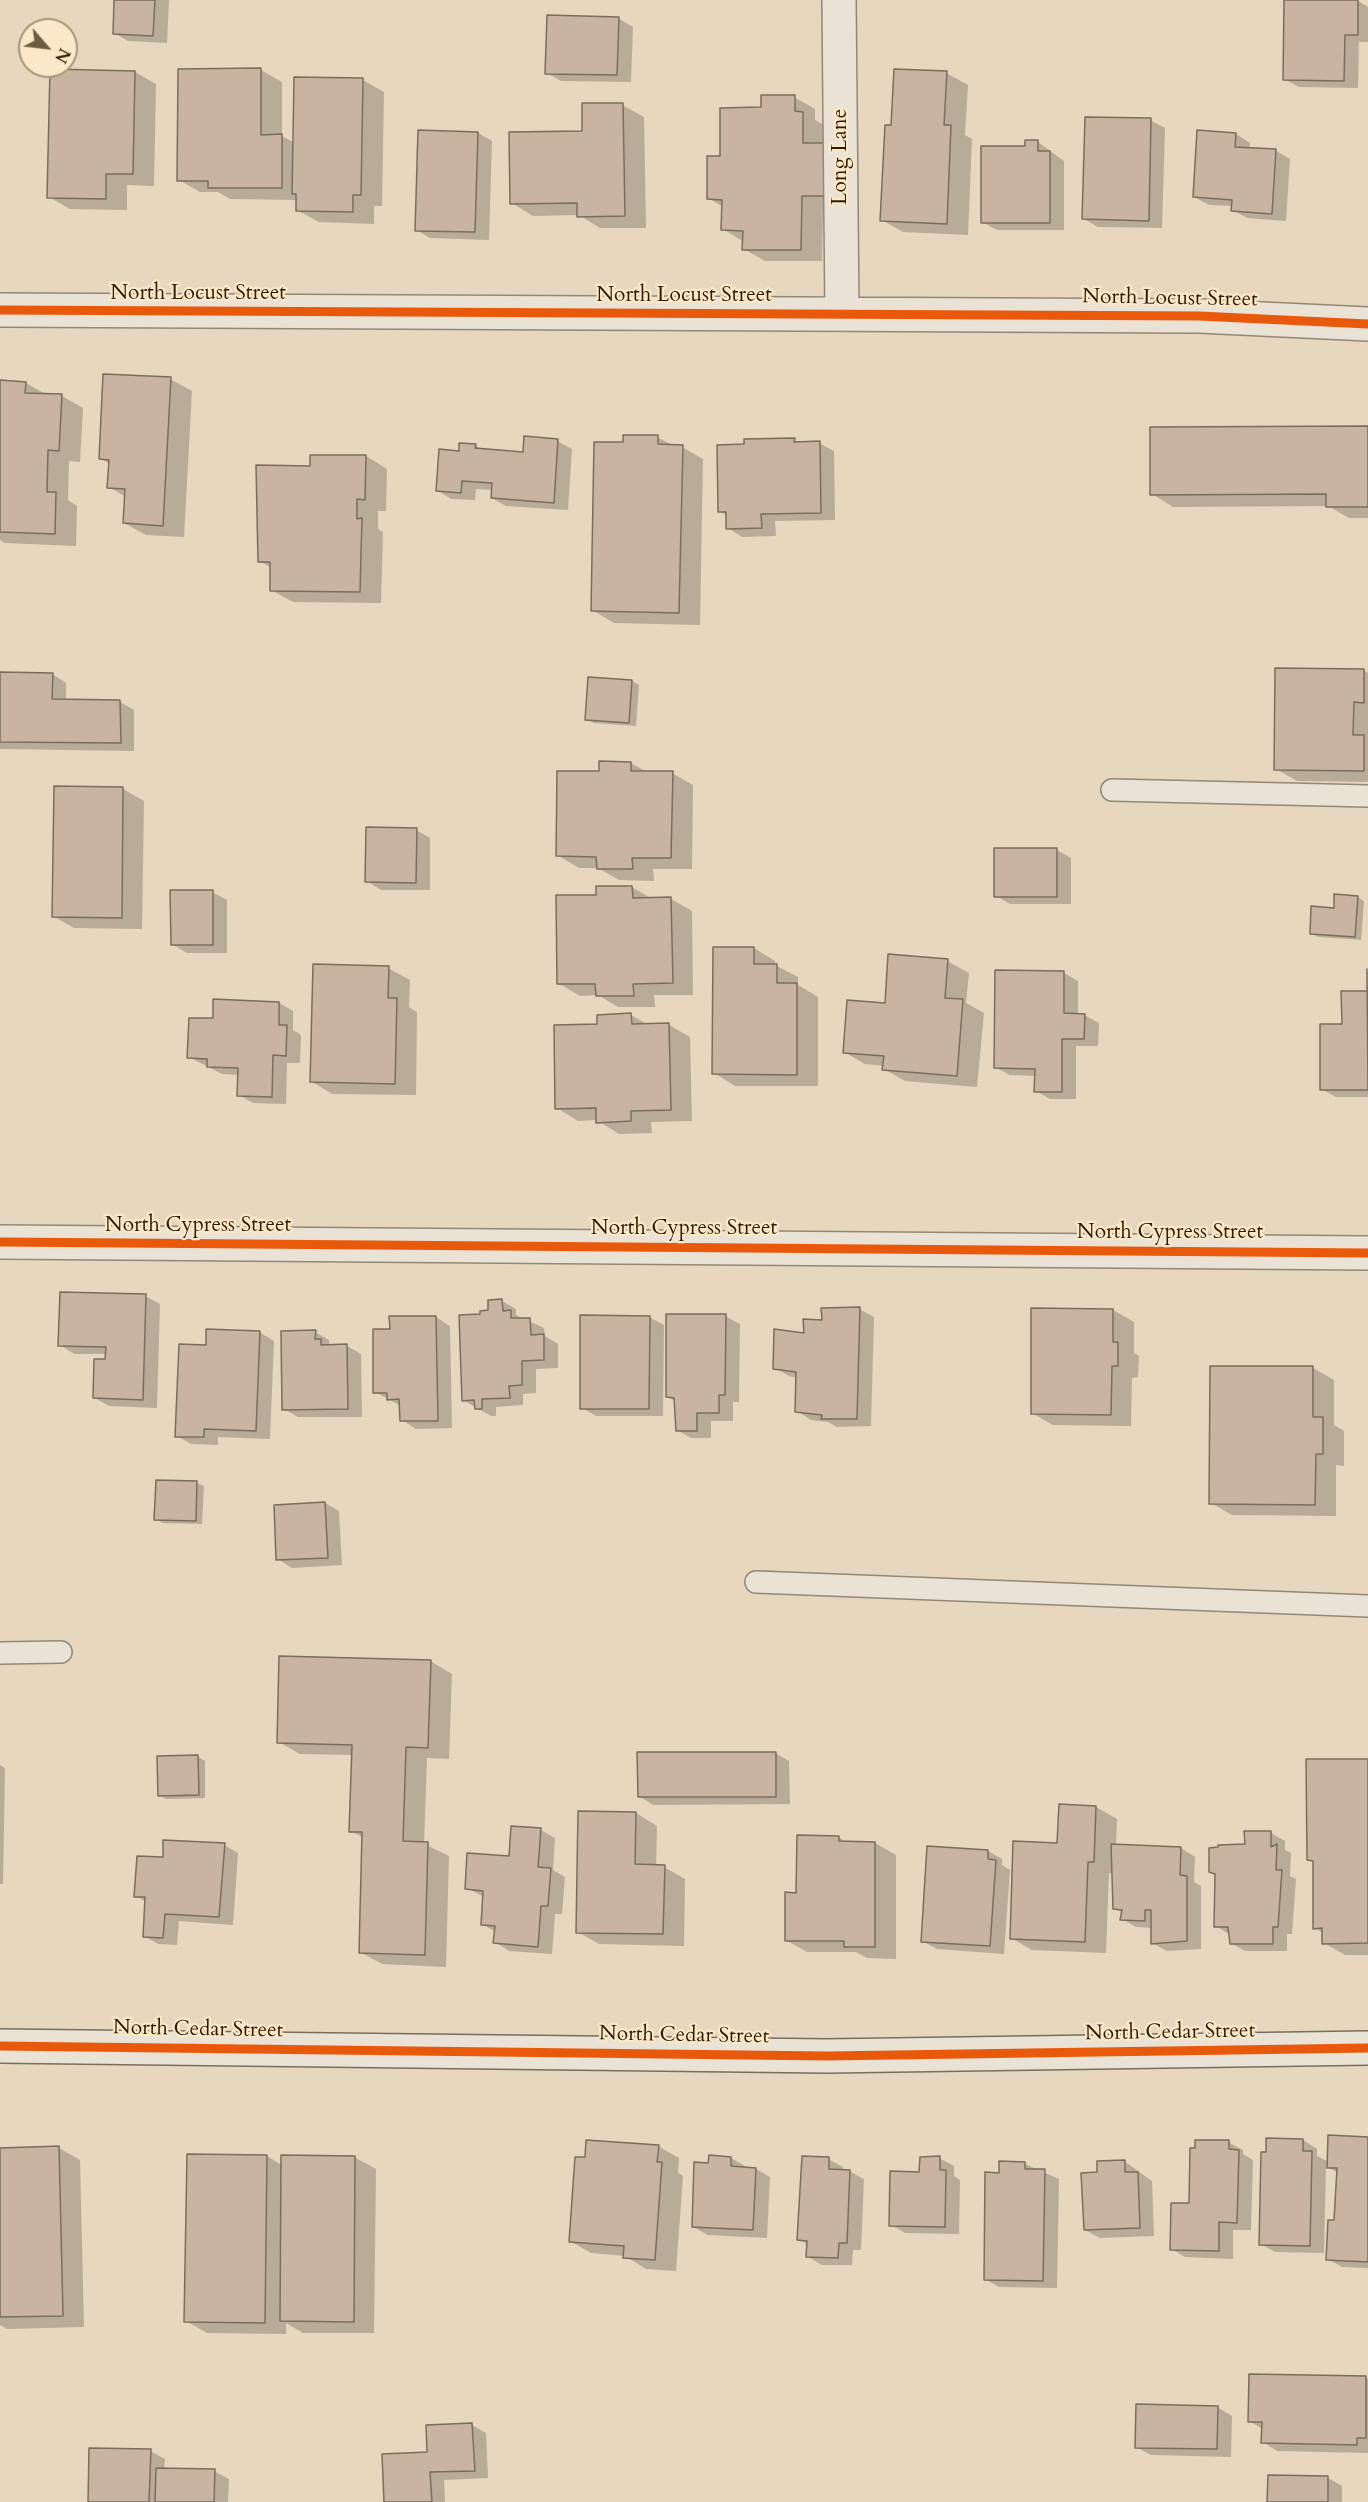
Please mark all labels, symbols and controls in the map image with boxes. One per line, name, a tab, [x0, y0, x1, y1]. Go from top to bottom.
north arrow	[18, 18, 78, 78]
text: N	[49, 44, 75, 67]
street label: Long Lane	[828, 109, 854, 205]
street label: North Locust Street	[110, 281, 286, 307]
street label: North Locust Street	[596, 283, 772, 309]
street label: North Locust Street	[1082, 285, 1258, 313]
street label: North Cypress Street	[105, 1213, 291, 1239]
street label: North Cypress Street	[591, 1216, 777, 1242]
street label: North Cypress Street	[1077, 1220, 1263, 1246]
street label: North Cedar Street	[113, 2016, 283, 2044]
street label: North Cedar Street	[1085, 2019, 1255, 2047]
street label: North Cedar Street	[599, 2022, 769, 2050]

